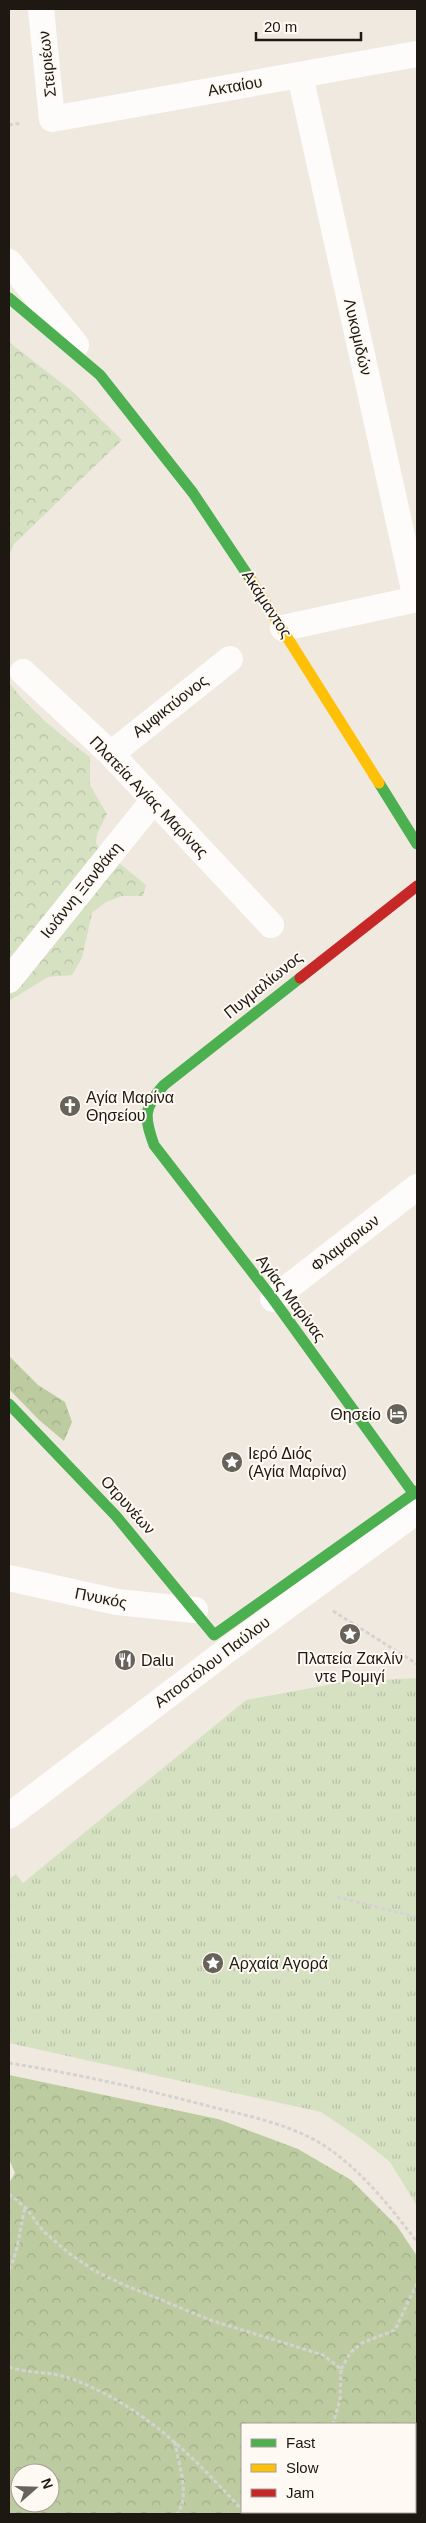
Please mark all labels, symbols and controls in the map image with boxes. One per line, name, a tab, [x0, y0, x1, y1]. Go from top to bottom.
scale bar	[256, 10, 361, 42]
text: 20 m	[264, 18, 297, 35]
street label: Στειριέων	[35, 30, 59, 98]
street label: Ακταίου	[206, 73, 264, 99]
street label: Λυκομιδών	[341, 297, 375, 377]
street label: Ακάμαντος	[239, 567, 295, 641]
street label: Αμφικτύονος	[129, 671, 211, 741]
street label: Πλατεία Αγίας Μαρίνας	[87, 733, 212, 861]
street label: Ιωάννη Ξανθάκη	[37, 839, 125, 941]
street label: Πυγμαλίωνος	[221, 948, 306, 1022]
place label: Αγία Μαρίνα Θησείου	[86, 1089, 174, 1124]
church icon: Αγία Μαρίνα Θησείου	[58, 1094, 82, 1118]
street label: Φλαμαριων	[308, 1211, 382, 1275]
street label: Αγίας Μαρίνας	[253, 1252, 329, 1345]
hotel icon: Θησείο	[385, 1402, 409, 1426]
place label: Θησείο	[330, 1406, 381, 1423]
place label: Ιερό Διός (Αγία Μαρίνα)	[248, 1445, 347, 1480]
place icon: Ιερό Διός (Αγία Μαρίνα)	[220, 1450, 244, 1474]
street label: Οτρυνέων	[98, 1472, 158, 1538]
street label: Πνυκός	[74, 1585, 129, 1611]
street label: Αποστόλου Παύλου	[151, 1613, 273, 1711]
place icon: Πλατεία Ζακλίν ντε Ρομιγί	[338, 1622, 362, 1646]
restaurant icon: Dalu	[113, 1648, 137, 1672]
place label: Πλατεία Ζακλίν ντε Ρομιγί	[297, 1650, 403, 1685]
place label: Dalu	[141, 1652, 174, 1669]
place icon: Αρχαία Αγορά	[201, 1951, 225, 1975]
place label: Αρχαία Αγορά	[229, 1955, 328, 1972]
legend	[241, 2423, 416, 2513]
text: Fast	[286, 2434, 316, 2451]
text: Slow	[286, 2459, 319, 2476]
north arrow	[10, 2463, 60, 2513]
text: N	[38, 2476, 56, 2491]
text: Jam	[286, 2484, 314, 2501]

